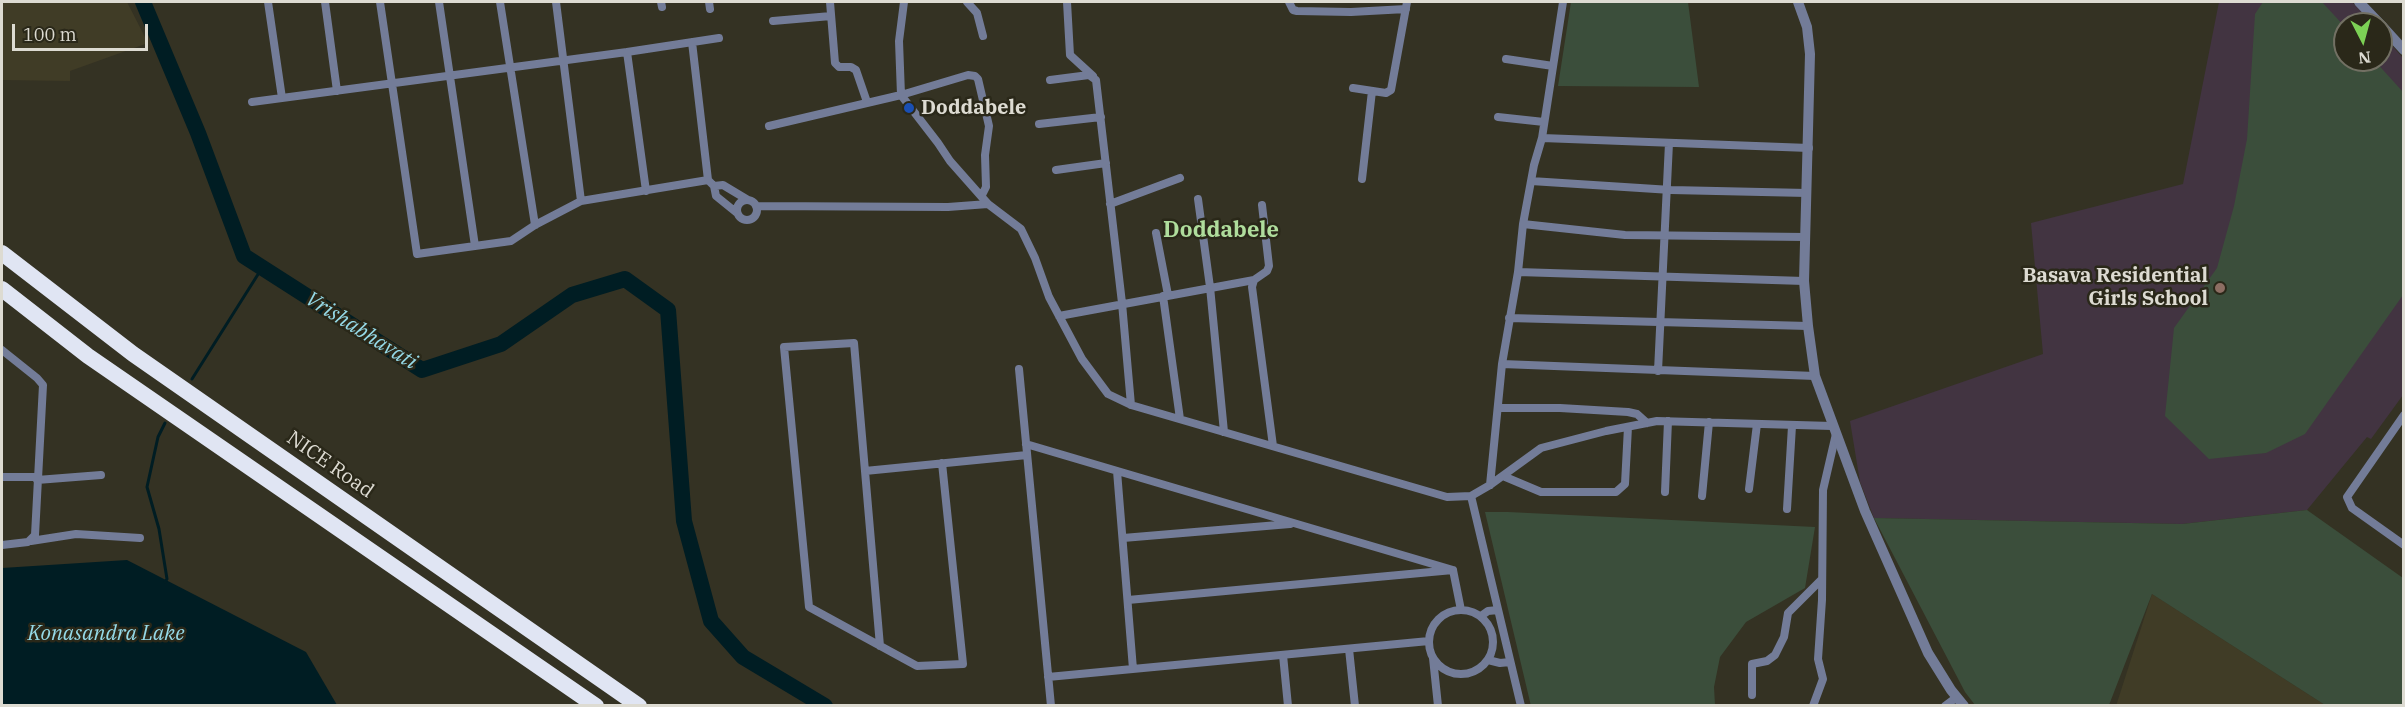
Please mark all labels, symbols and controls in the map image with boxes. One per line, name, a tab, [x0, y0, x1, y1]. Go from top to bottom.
scale bar	[15, 12, 152, 50]
north arrow	[2333, 12, 2393, 72]
text: 100 m	[23, 23, 77, 46]
text: N	[2357, 47, 2372, 69]
place label: Doddabele	[921, 96, 1026, 120]
marker: Doddabele	[902, 101, 916, 115]
district label: Doddabele	[1163, 218, 1279, 244]
place label: Basava Residential Girls School	[2022, 264, 2208, 311]
marker: Basava Residential Girls School	[2213, 281, 2227, 295]
water label: Vrishabhavati	[301, 287, 421, 375]
street label: NICE Road	[282, 426, 378, 504]
water label: Konasandra Lake	[27, 621, 185, 647]

